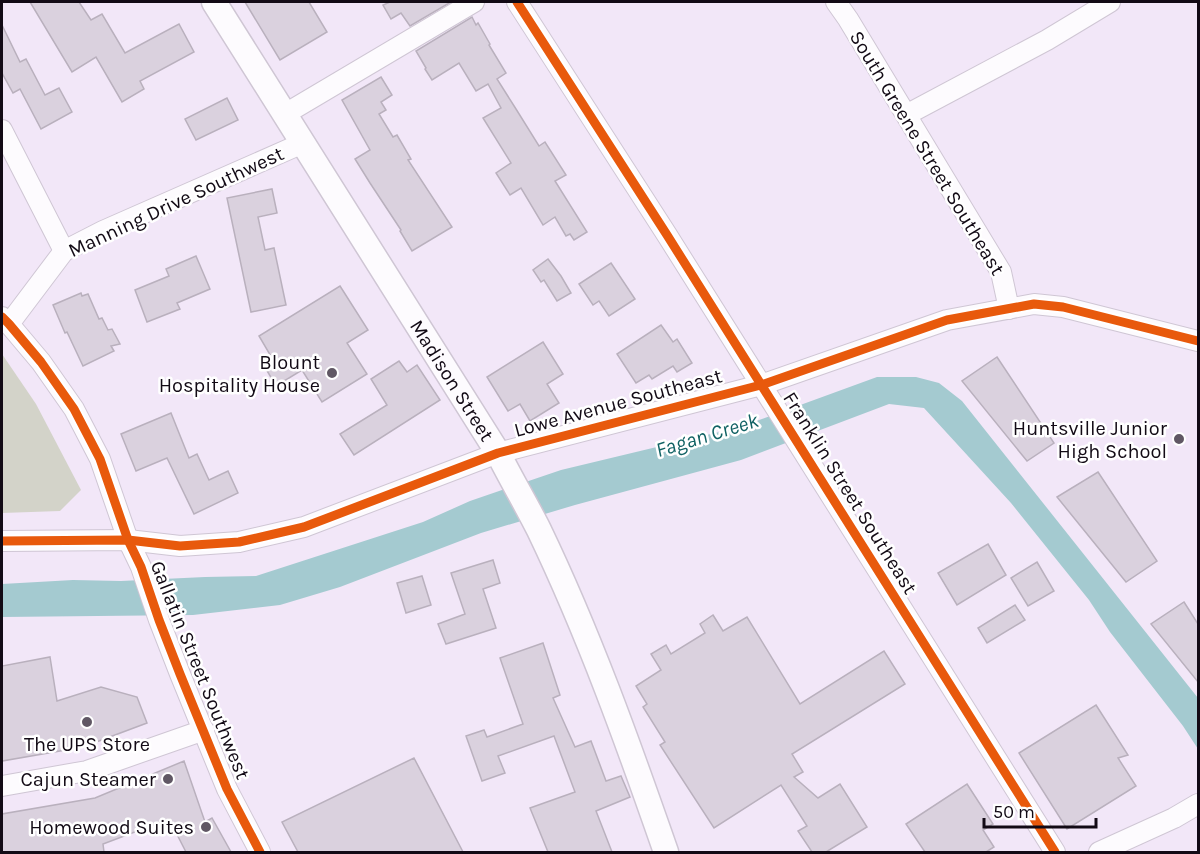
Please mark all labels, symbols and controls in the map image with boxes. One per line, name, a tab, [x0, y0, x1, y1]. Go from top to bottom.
street label: South Greene Street Southeast	[845, 27, 1009, 280]
street label: Manning Drive Southwest	[65, 142, 288, 262]
street label: Madison Street	[405, 315, 499, 446]
place label: Blount Hospitality House	[159, 351, 320, 397]
street label: Lowe Avenue Southeast	[511, 364, 725, 442]
marker: Blount Hospitality House	[325, 366, 339, 380]
street label: Franklin Street Southeast	[778, 388, 922, 599]
water label: Fagan Creek	[653, 408, 762, 462]
place label: Huntsville Junior High School	[1013, 417, 1168, 463]
marker: Huntsville Junior High School	[1172, 432, 1186, 446]
street label: Gallatin Street Southwest	[146, 557, 255, 783]
marker: The UPS Store	[80, 715, 94, 729]
place label: The UPS Store	[24, 733, 150, 756]
place label: Cajun Steamer	[20, 768, 157, 791]
marker: Cajun Steamer	[161, 772, 175, 786]
scale bar	[984, 791, 1096, 829]
text: 50 m	[993, 801, 1035, 823]
place label: Homewood Suites	[29, 816, 194, 839]
marker: Homewood Suites	[199, 820, 213, 834]

